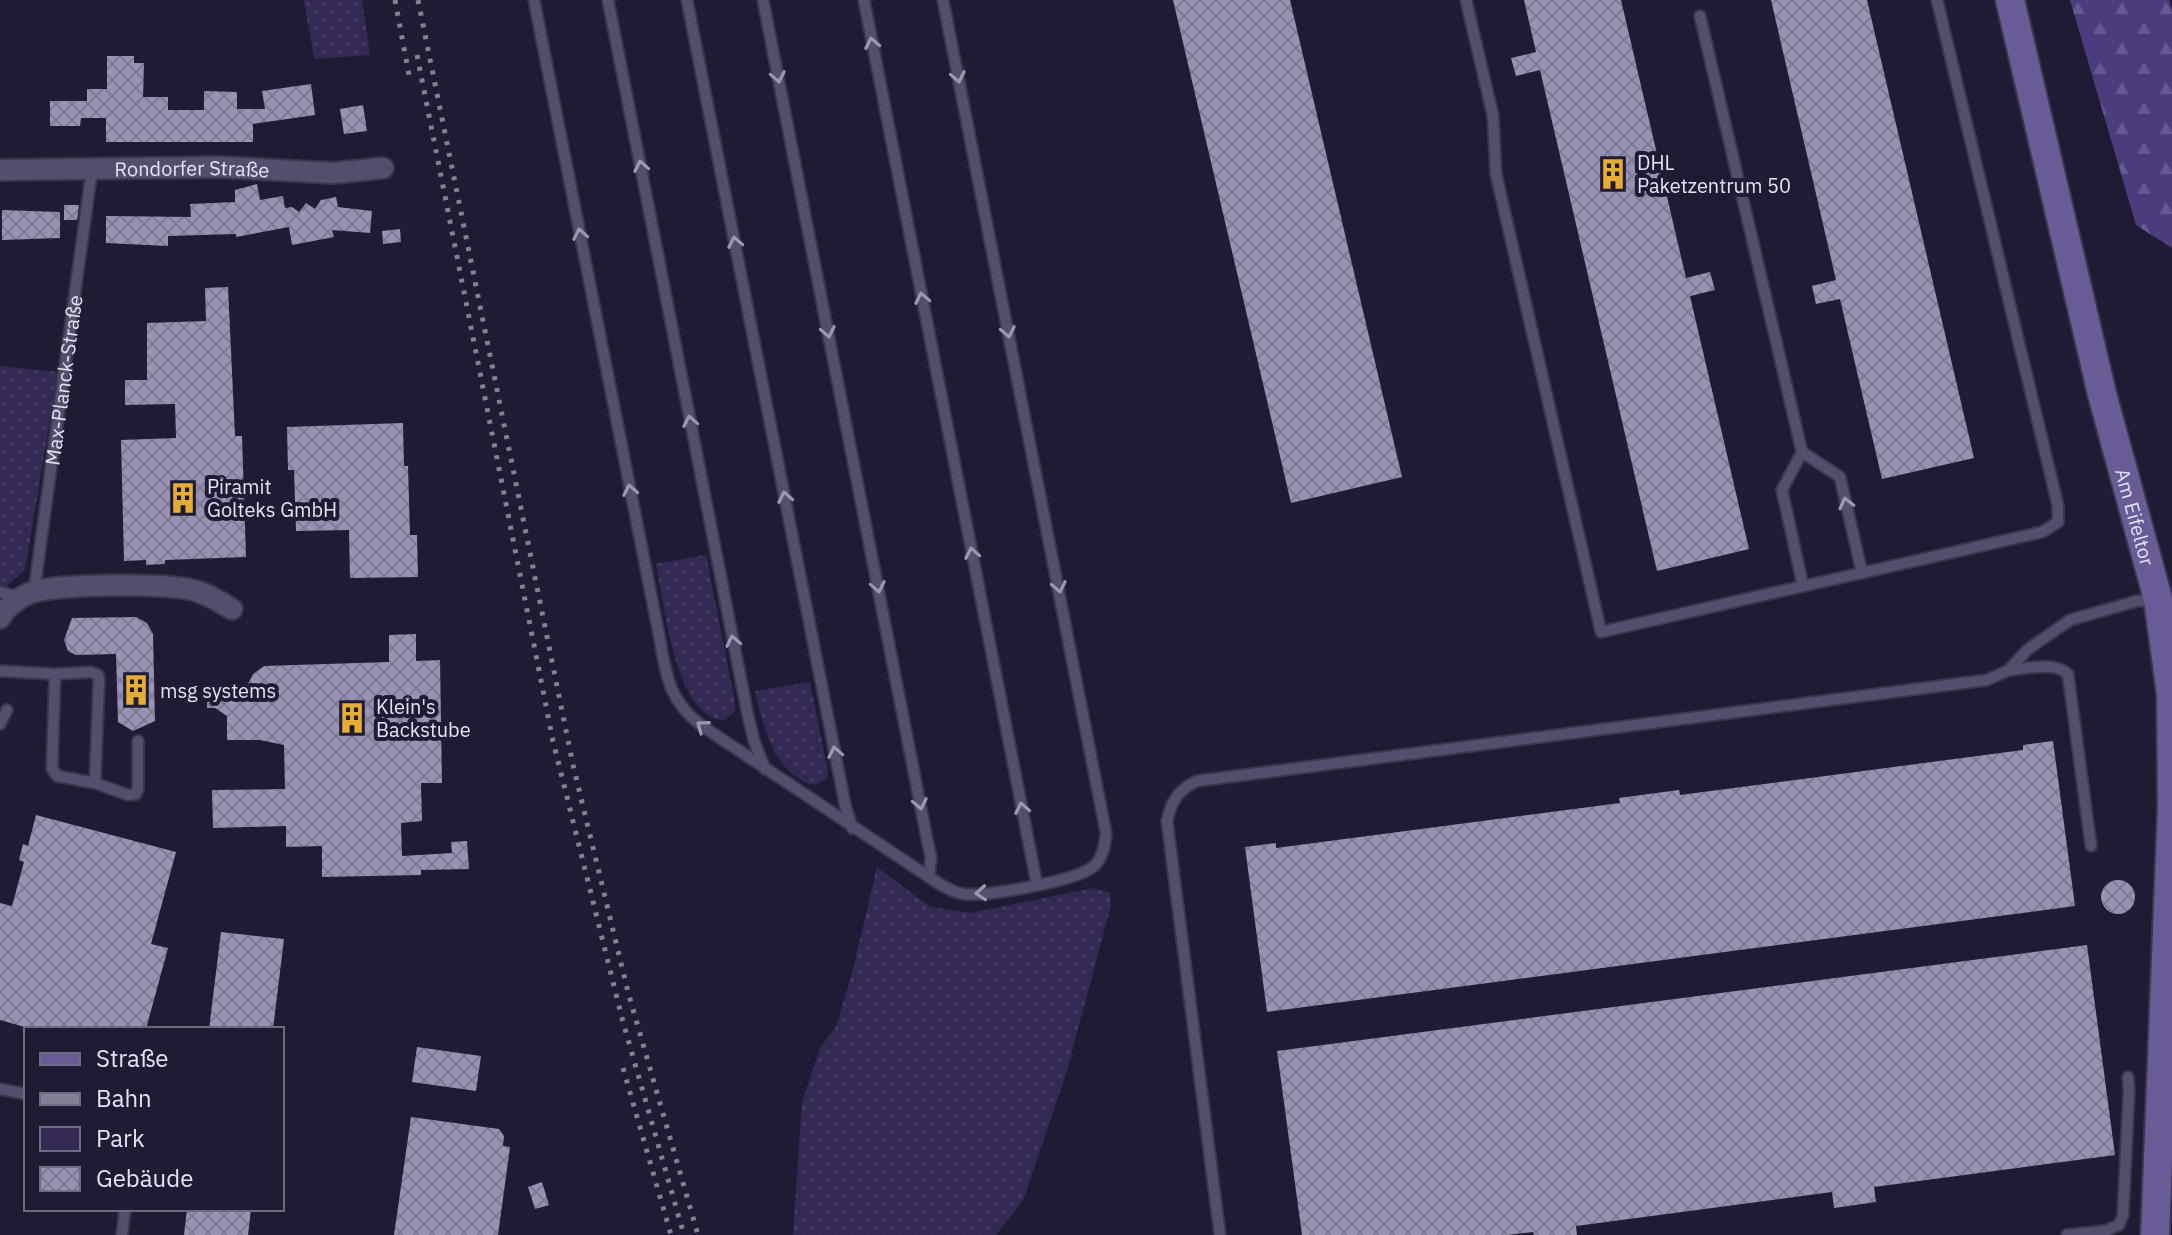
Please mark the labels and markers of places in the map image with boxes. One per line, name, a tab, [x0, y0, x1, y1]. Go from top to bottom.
place label: DHL Paketzentrum 50	[1637, 149, 1791, 199]
building icon: DHL Paketzentrum 50	[1596, 157, 1630, 191]
place label: Piramit Golteks GmbH	[207, 473, 337, 523]
building icon: Piramit Golteks GmbH	[166, 481, 200, 515]
building icon: msg systems	[119, 673, 153, 707]
place label: msg systems	[160, 677, 276, 704]
place label: Klein's Backstube	[376, 693, 471, 743]
building icon: Klein's Backstube	[335, 701, 369, 735]

